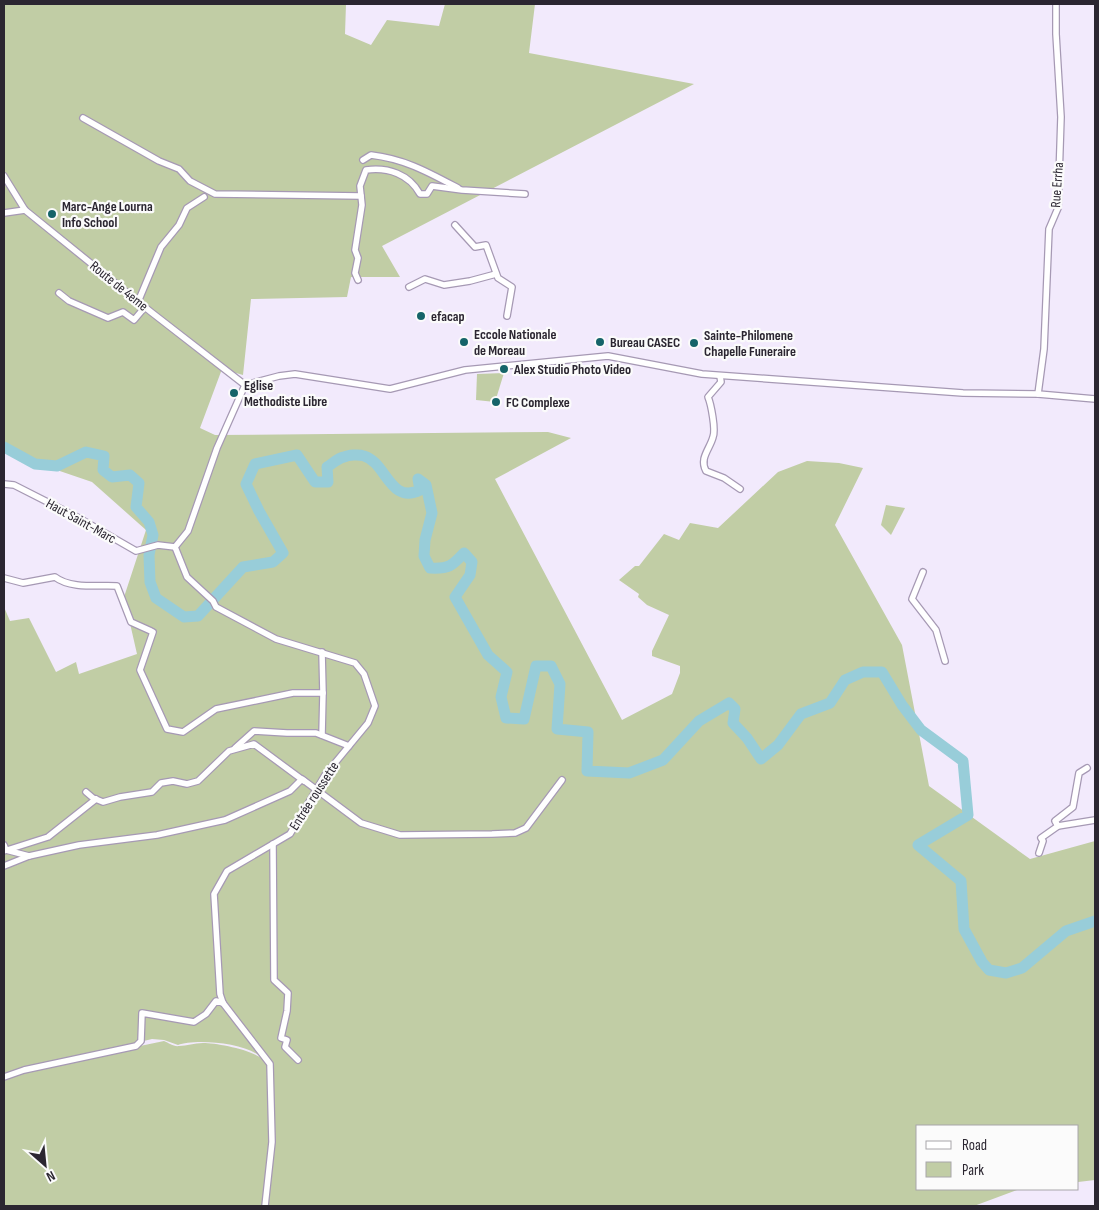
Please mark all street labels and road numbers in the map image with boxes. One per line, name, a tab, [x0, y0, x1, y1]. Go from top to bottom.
street label: Rue Errha	[1047, 162, 1067, 208]
street label: Route de 4eme	[87, 257, 151, 315]
street label: Haut Saint-Marc	[43, 495, 119, 547]
street label: Entrée roussette	[286, 758, 342, 834]

